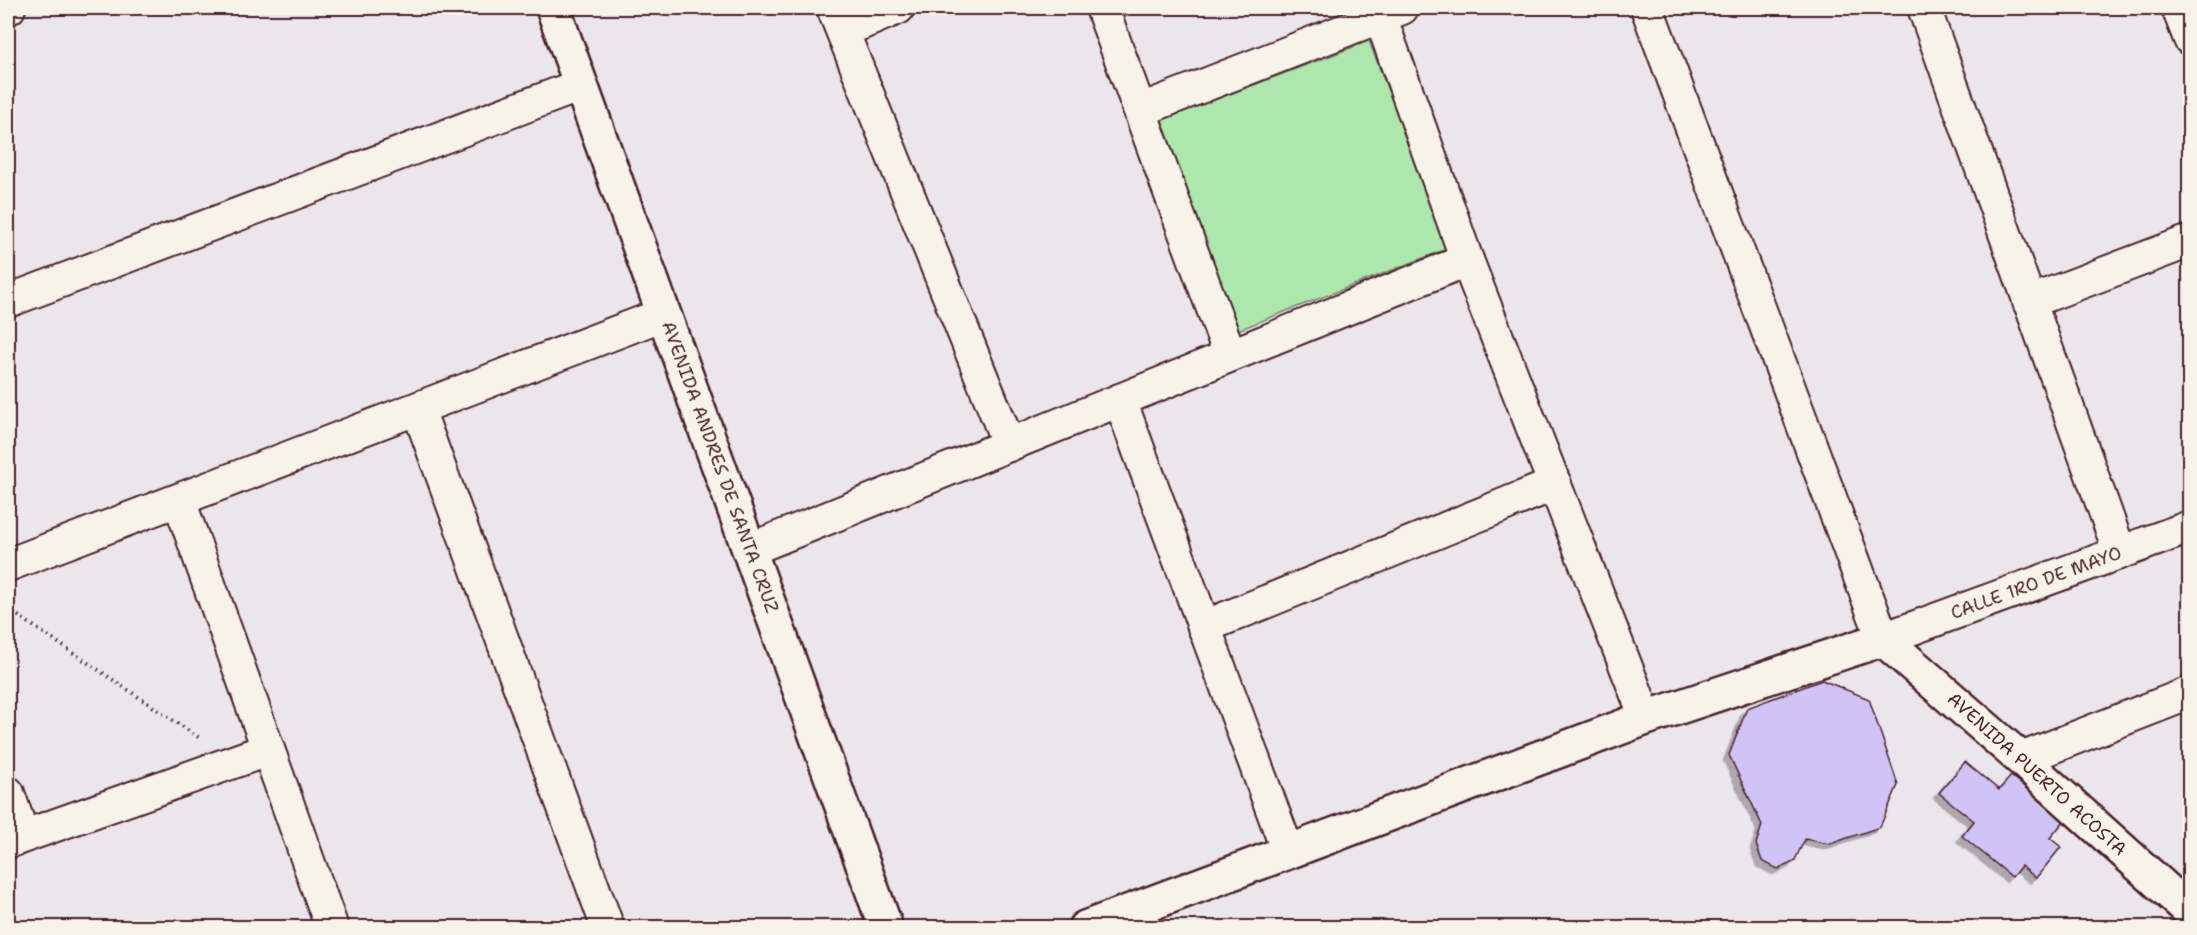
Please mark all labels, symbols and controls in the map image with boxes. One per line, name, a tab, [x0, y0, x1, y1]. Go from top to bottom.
street label: AVENIDA ANDRES DE SANTA CRUZ	[656, 318, 784, 616]
street label: CALLE 1RO DE MAYO	[1947, 541, 2125, 625]
street label: AVENIDA PUERTO ACOSTA	[1942, 687, 2132, 861]

